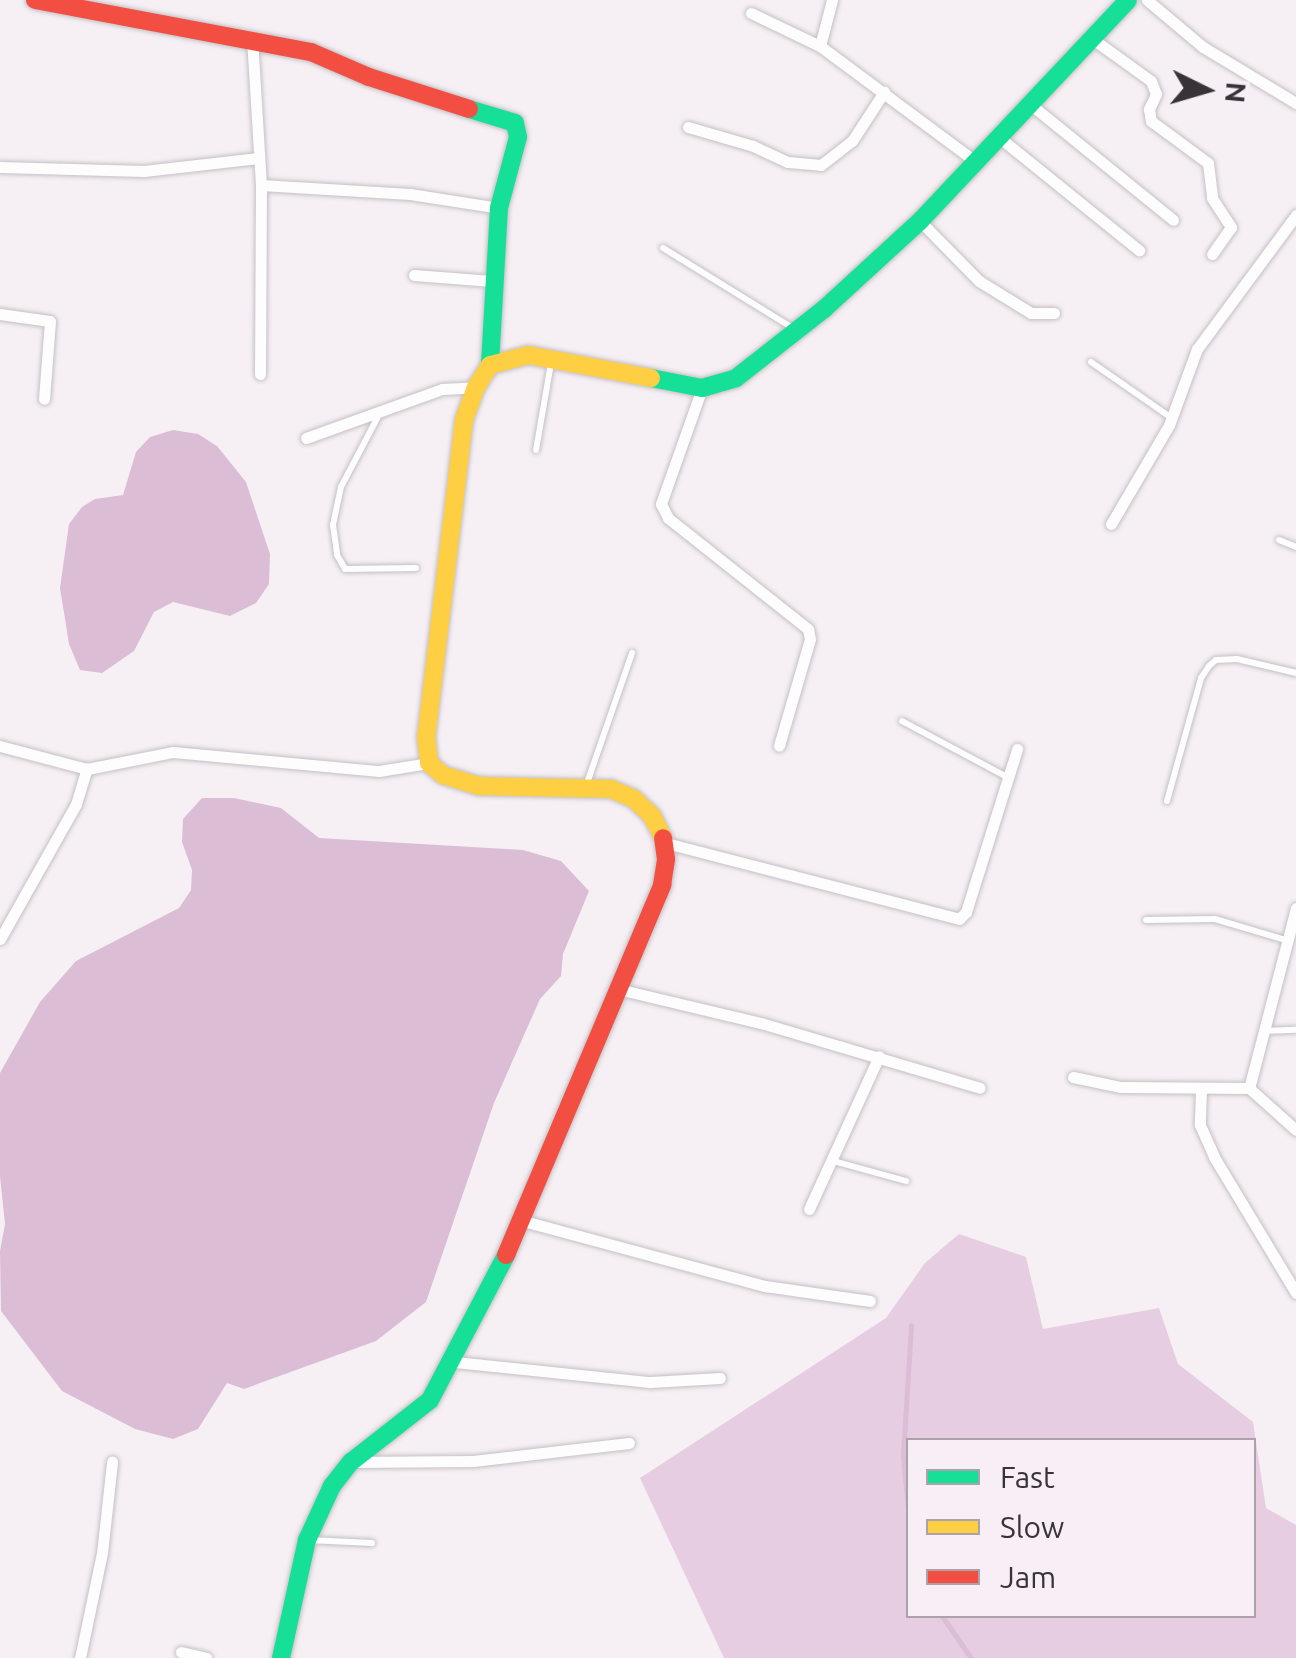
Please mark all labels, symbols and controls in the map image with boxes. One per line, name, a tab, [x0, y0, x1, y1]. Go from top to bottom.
north arrow	[1156, 40, 1256, 140]
text: N	[1220, 81, 1253, 104]
legend	[906, 1438, 1256, 1618]
text: Fast	[1000, 1460, 1055, 1494]
text: Slow	[1000, 1510, 1064, 1544]
text: Jam	[1000, 1560, 1056, 1594]

